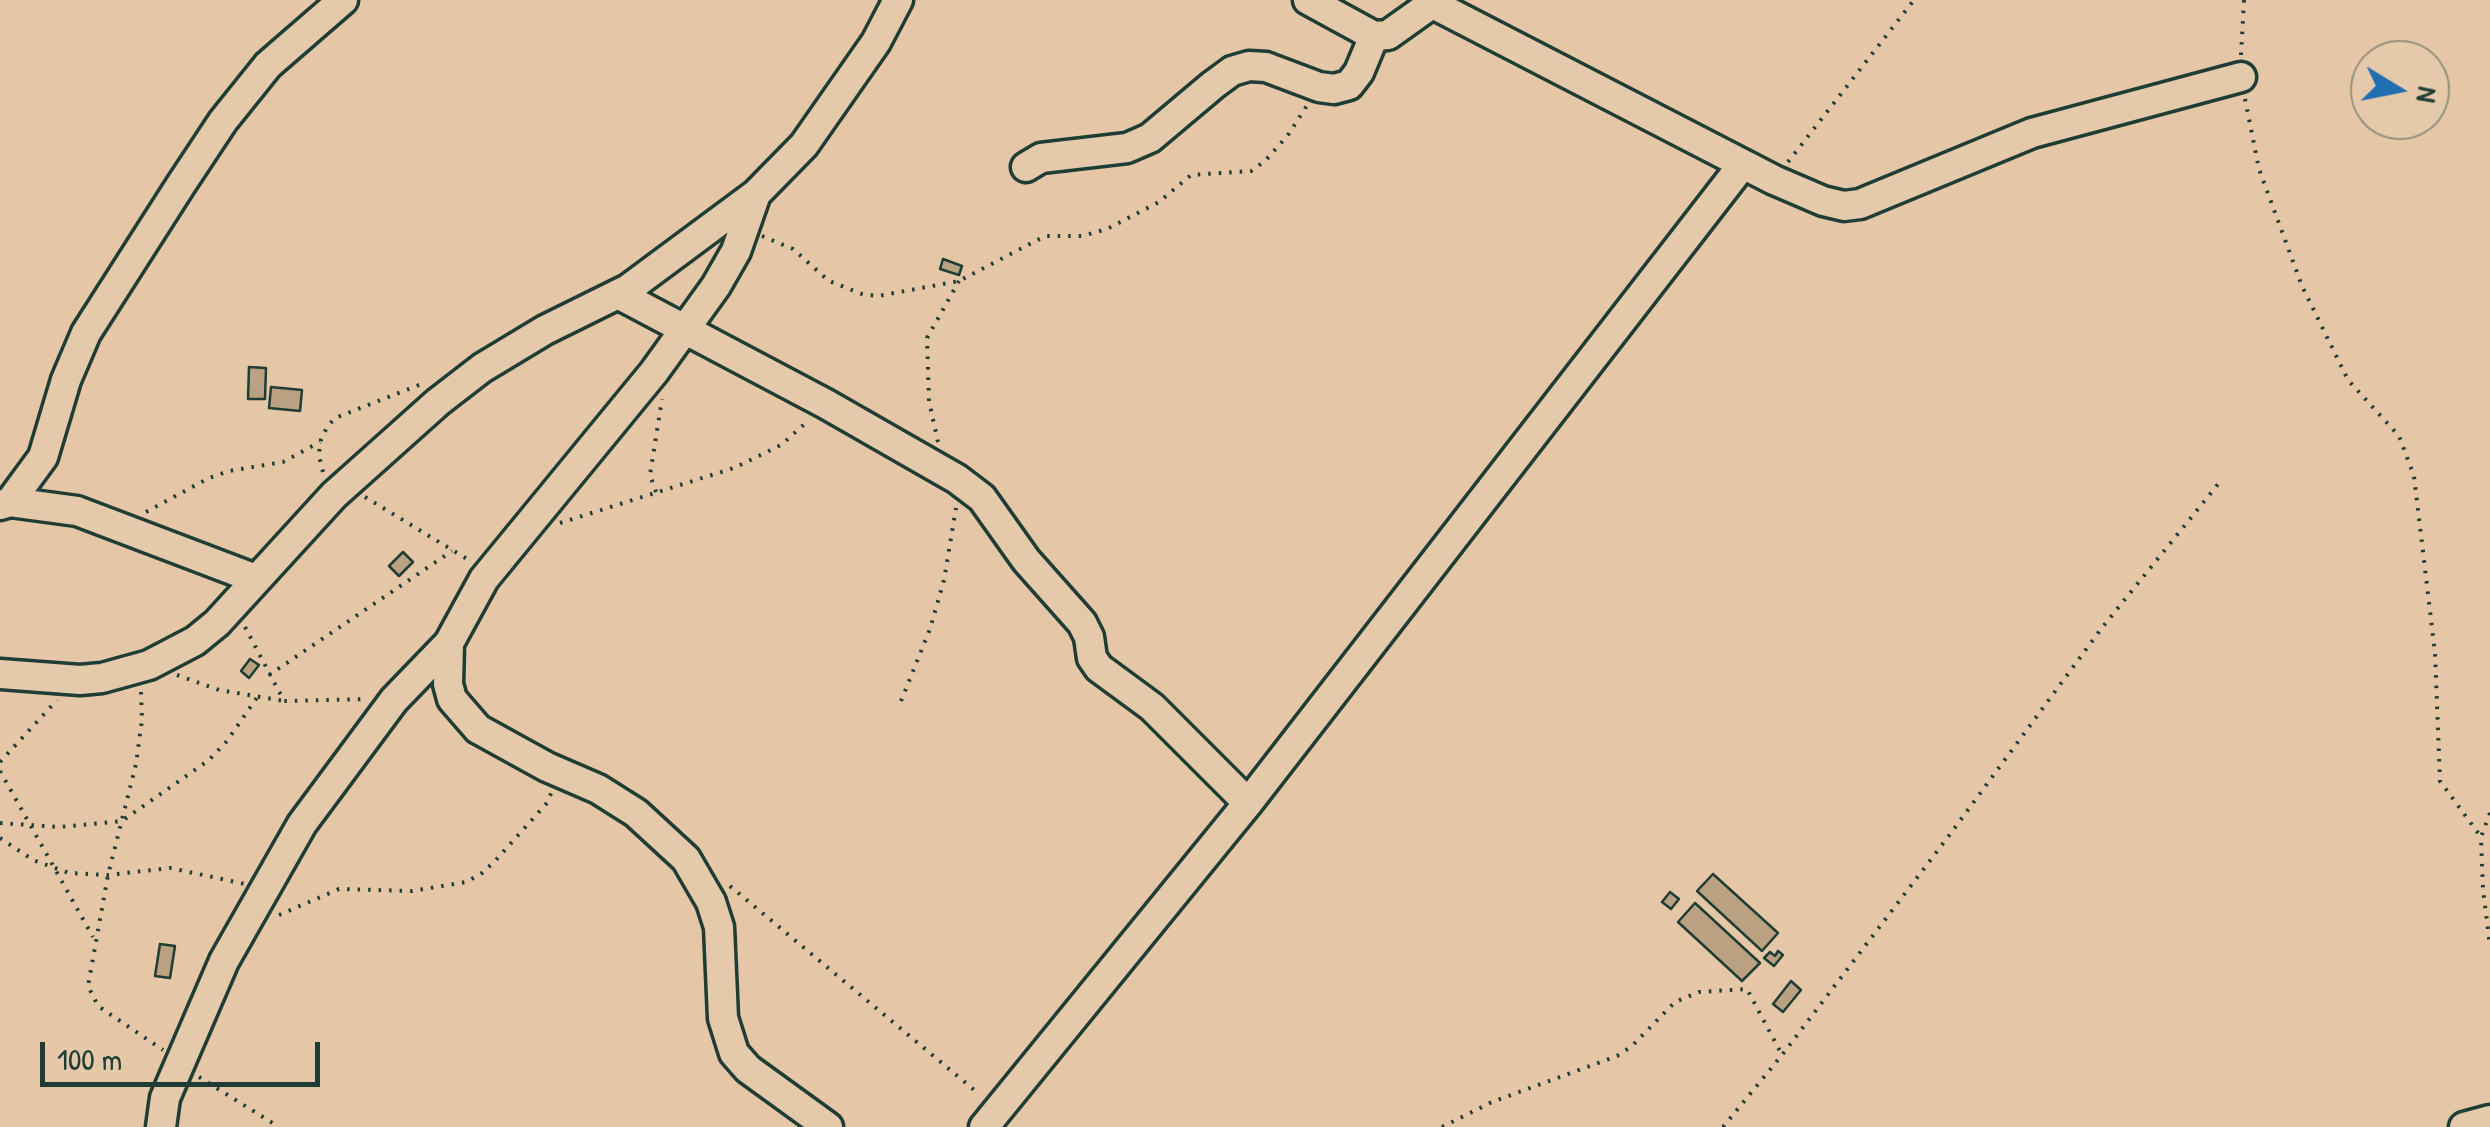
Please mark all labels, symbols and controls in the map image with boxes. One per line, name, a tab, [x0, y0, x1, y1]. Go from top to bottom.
north arrow	[2350, 40, 2450, 140]
text: N	[2408, 84, 2448, 106]
scale bar	[45, 1022, 325, 1084]
text: 100 m	[57, 1039, 122, 1079]

